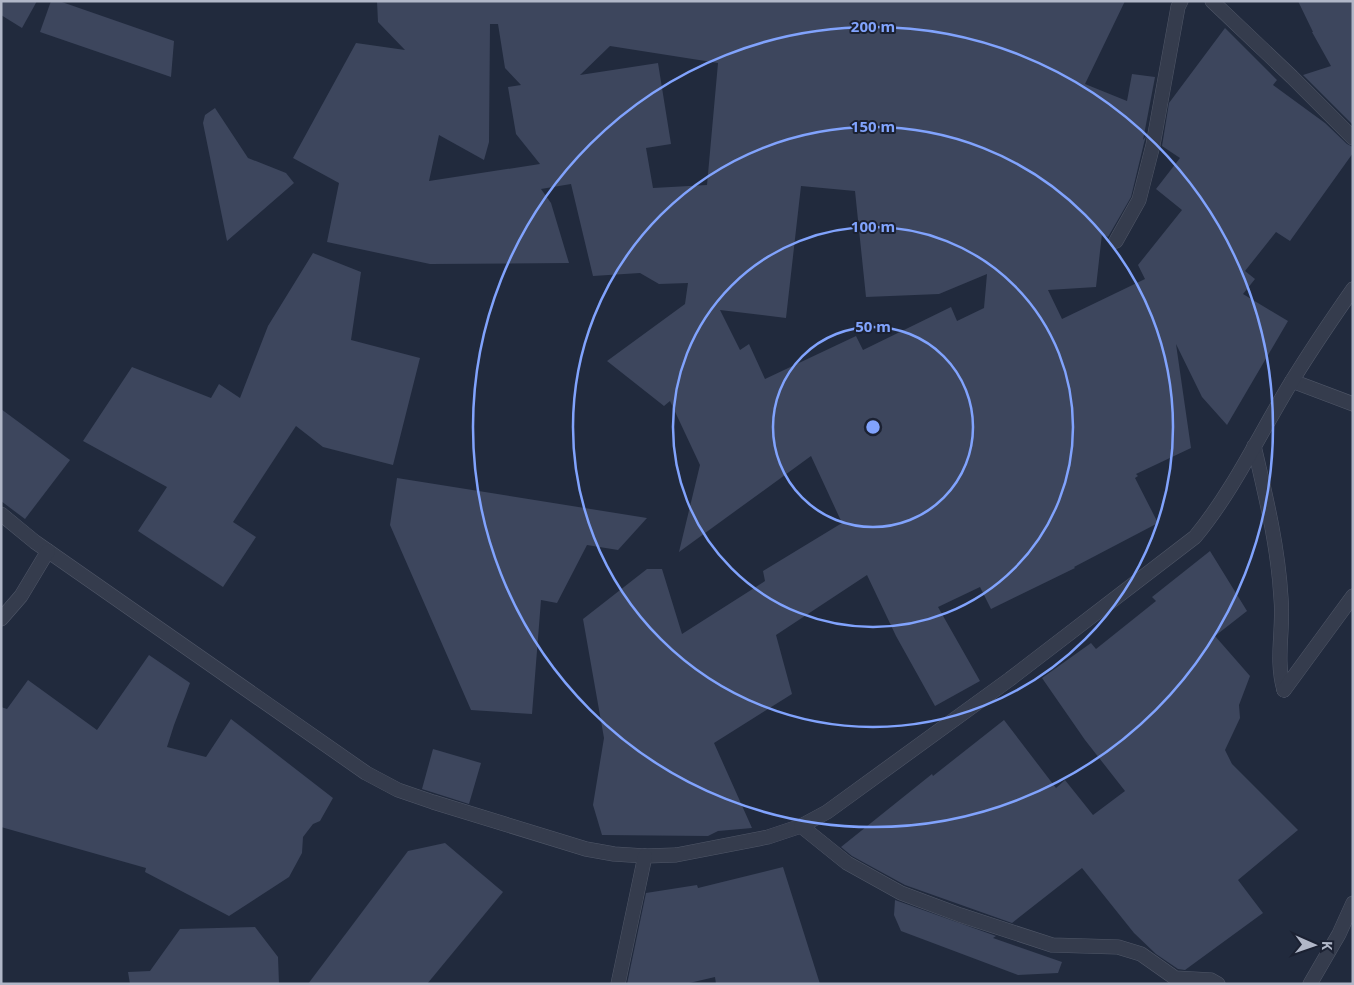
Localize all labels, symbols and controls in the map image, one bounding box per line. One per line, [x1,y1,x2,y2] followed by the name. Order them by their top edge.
[851,16,895,36] text: 200 m
[851,116,895,136] text: 150 m
[851,216,895,236] text: 100 m
[855,316,891,336] text: 50 m
[864,418,882,436] centre of rings
[1289,920,1339,970] north arrow
[1318,940,1337,951] text: K

